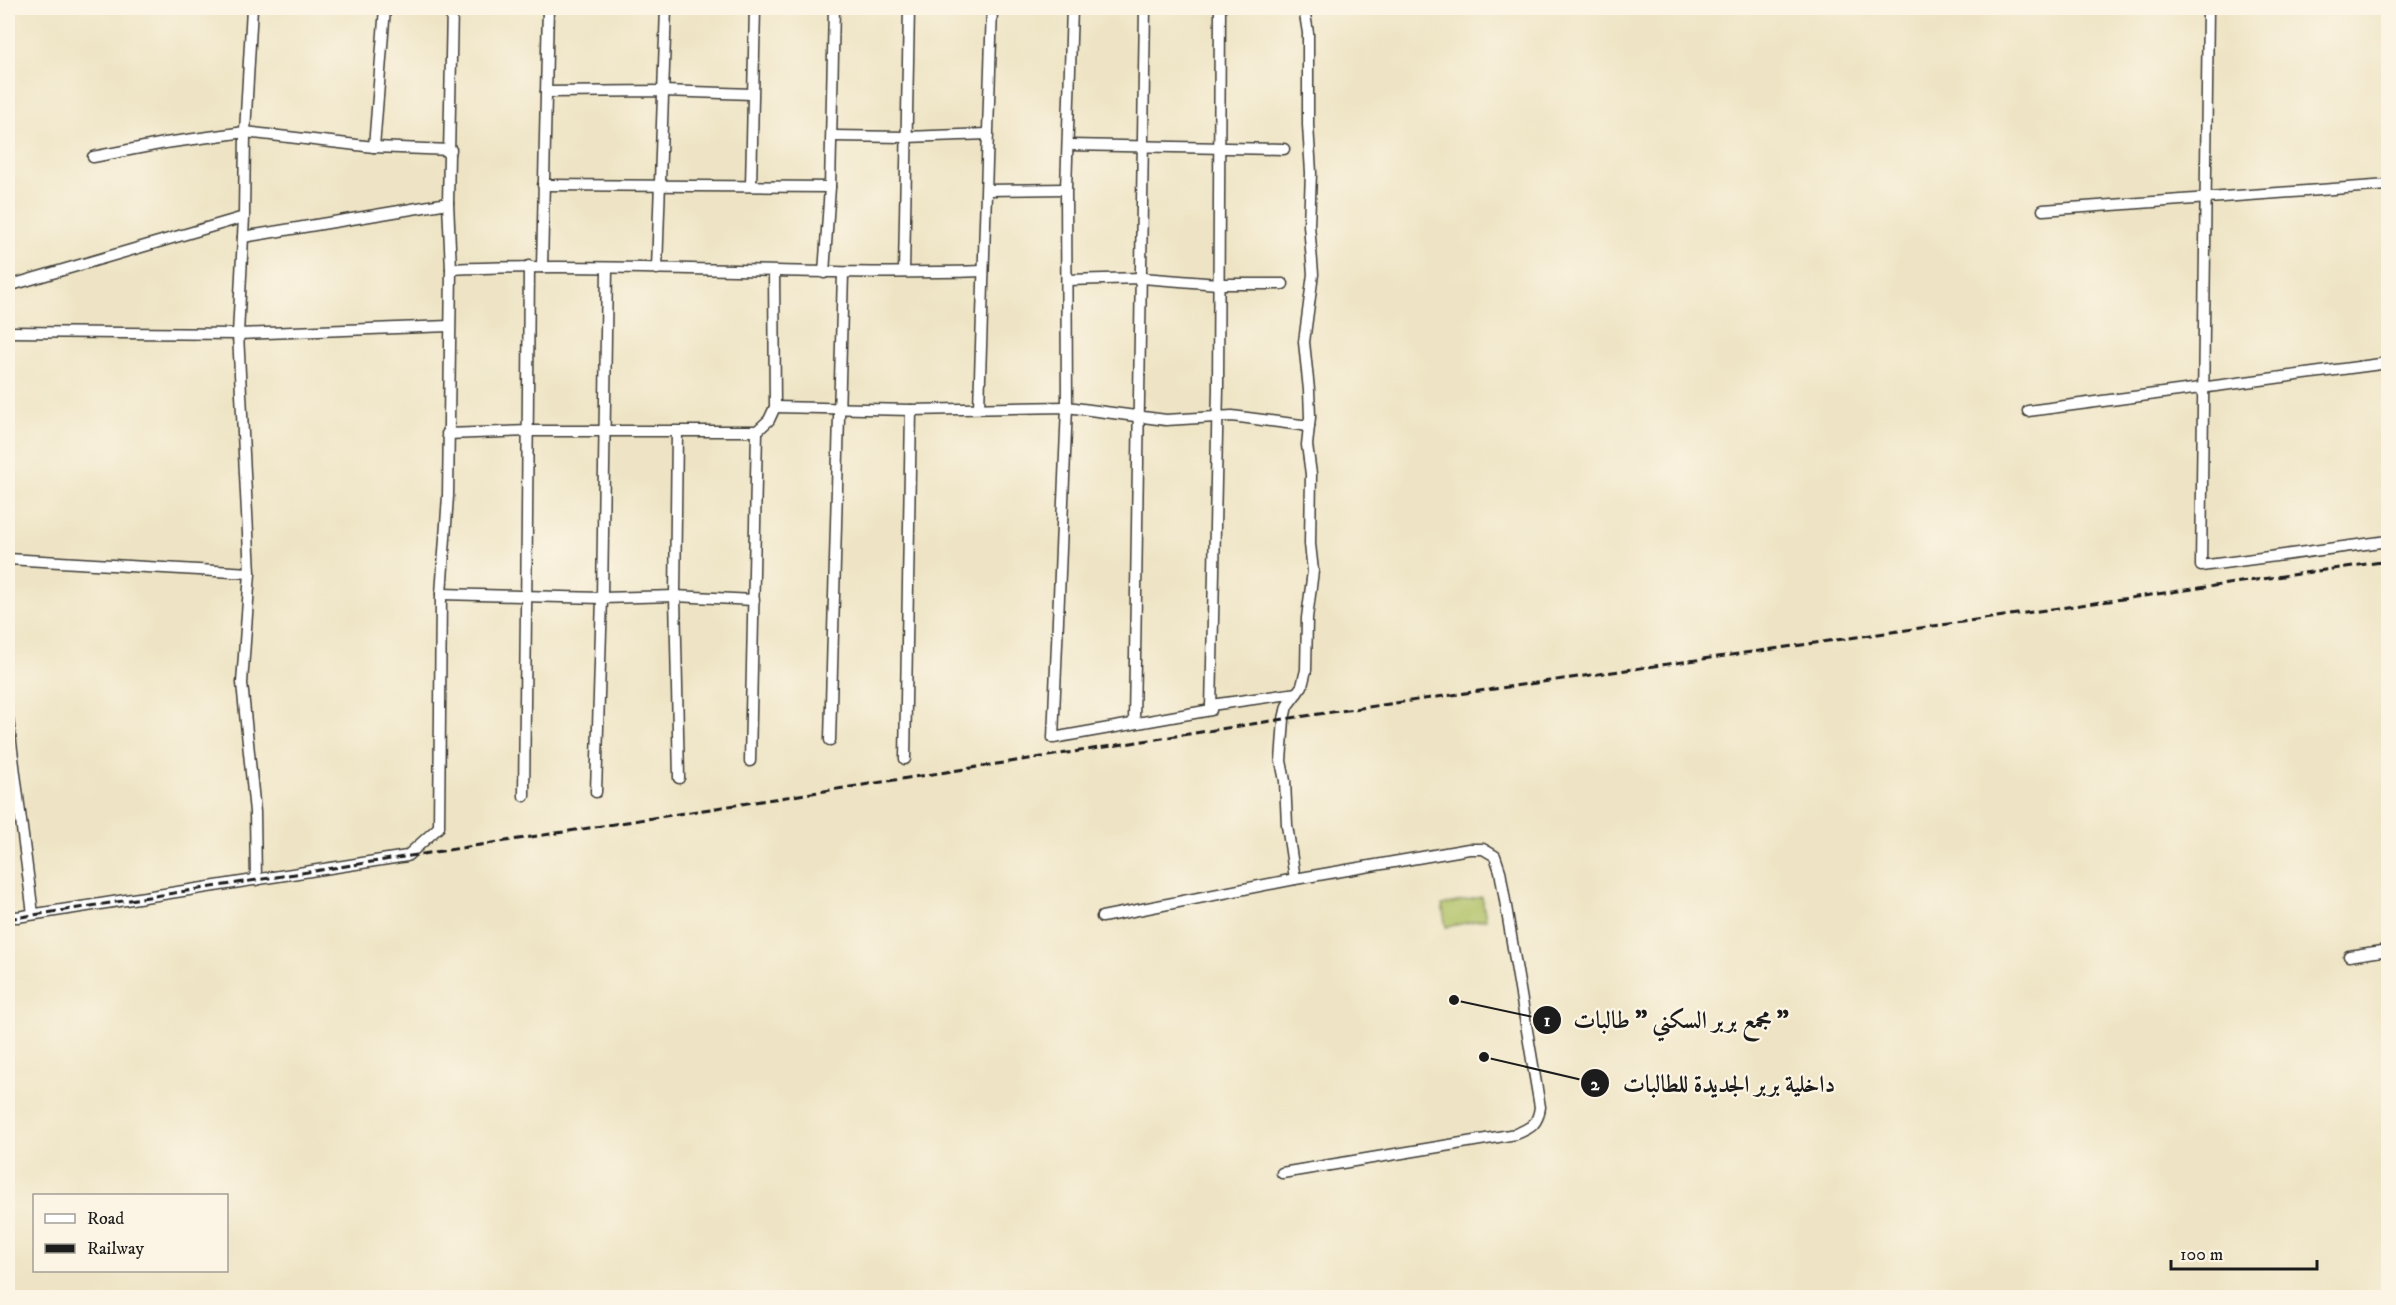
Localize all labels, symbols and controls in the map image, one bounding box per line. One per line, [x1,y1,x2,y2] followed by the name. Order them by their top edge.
[1532,999,1801,1041] callout: مجمع بربر السكني " طالبات "
[1573,1006,1789,1042] text: مجمع بربر السكني " طالبات "
[1544,1010,1551,1032] text: 1
[1580,1062,1847,1104] callout: داخلية بربر الجديدة للطالبات
[1623,1070,1835,1100] text: داخلية بربر الجديدة للطالبات
[1591,1074,1601,1096] text: 2
[33,1194,228,1272] legend
[87,1208,124,1230] text: Road
[2171,1233,2316,1271] scale bar
[87,1238,145,1260] text: Railway
[2180,1244,2223,1266] text: 100 m

